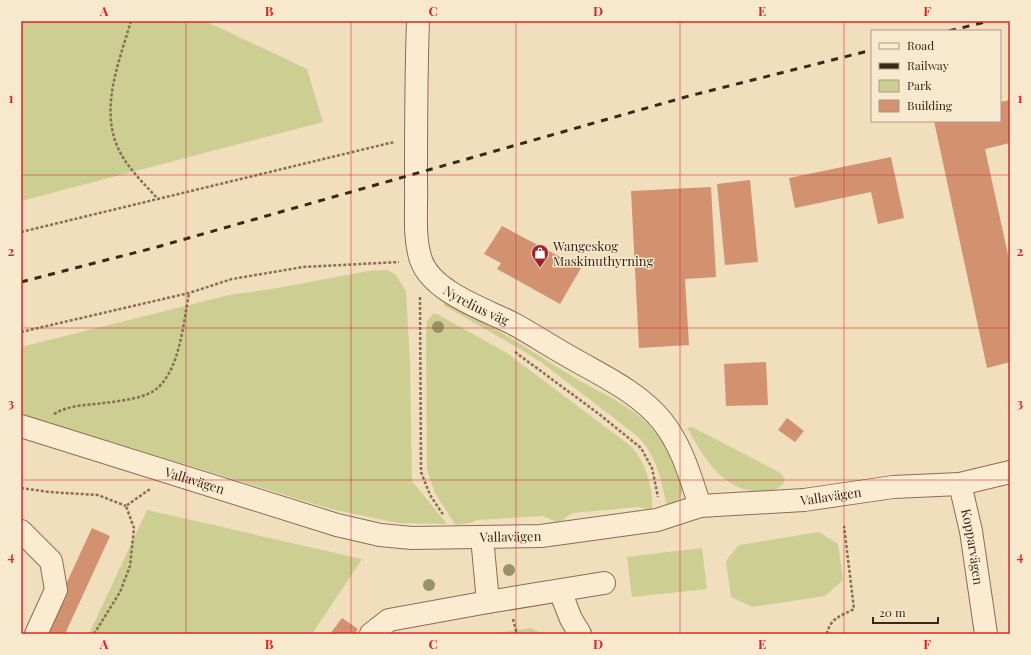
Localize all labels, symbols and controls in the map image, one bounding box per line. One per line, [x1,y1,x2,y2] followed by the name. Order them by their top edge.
[99,2,109,19] text: A
[265,2,274,19] text: B
[428,2,438,19] text: C
[593,2,603,19] text: D
[758,2,766,19] text: E
[923,2,931,19] text: F
[871,30,1001,122] legend
[907,37,934,53] text: Road
[907,57,949,73] text: Railway
[907,77,932,93] text: Park
[9,89,14,106] text: 1
[1018,89,1023,106] text: 1
[907,97,953,113] text: Building
[552,237,653,269] place label: Wangeskog Maskinuthyrning
[8,242,15,259] text: 2
[1017,242,1024,259] text: 2
[530,243,550,268] shop icon: Wangeskog Maskinuthyrning
[440,281,512,329] street label: Nyrelius väg
[8,394,14,411] text: 3
[1017,394,1023,411] text: 3
[162,462,227,497] street label: Vallavägen
[799,483,863,508] street label: Vallavägen
[958,507,988,586] street label: Kopparvägen
[479,527,542,545] street label: Vallavägen
[8,547,15,564] text: 4
[1017,547,1024,564] text: 4
[873,599,938,625] scale bar
[879,604,906,620] text: 20 m
[99,635,109,652] text: A
[265,635,274,652] text: B
[428,635,438,652] text: C
[593,635,603,652] text: D
[758,635,766,652] text: E
[923,635,931,652] text: F

